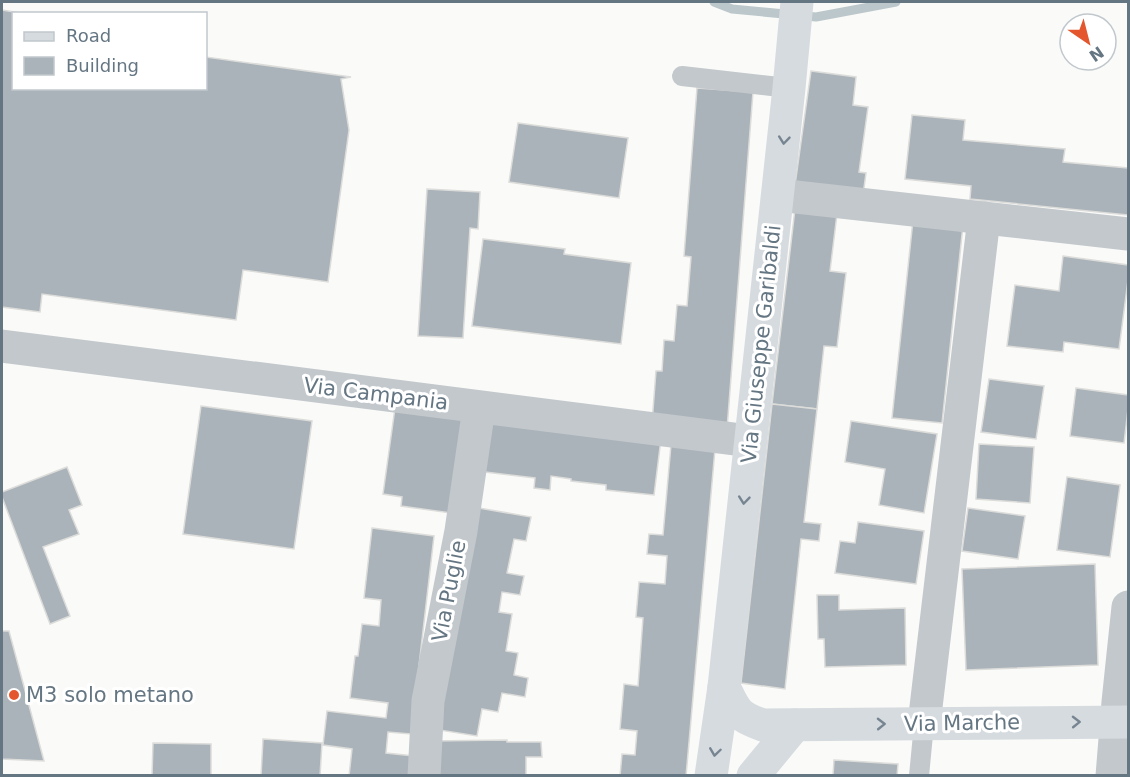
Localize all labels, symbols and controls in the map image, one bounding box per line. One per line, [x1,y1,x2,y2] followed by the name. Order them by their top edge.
[12,12,207,90] legend
[1058,12,1118,72] north arrow
[66,25,111,46] text: Road
[1085,42,1107,65] text: N
[66,55,139,76] text: Building
[778,135,791,144] one-way arrow
[737,224,785,464] street label: Via Giuseppe Garibaldi
[302,373,450,415] street label: Via Campania
[738,496,751,505] one-way arrow
[427,538,471,644] street label: Via Puglie
[26,683,194,707] place label: M3 solo metano
[7,688,21,702] marker: M3 solo metano
[904,710,1020,736] street label: Via Marche
[1071,716,1080,728] one-way arrow
[876,718,885,731] one-way arrow
[709,747,721,757] one-way arrow

